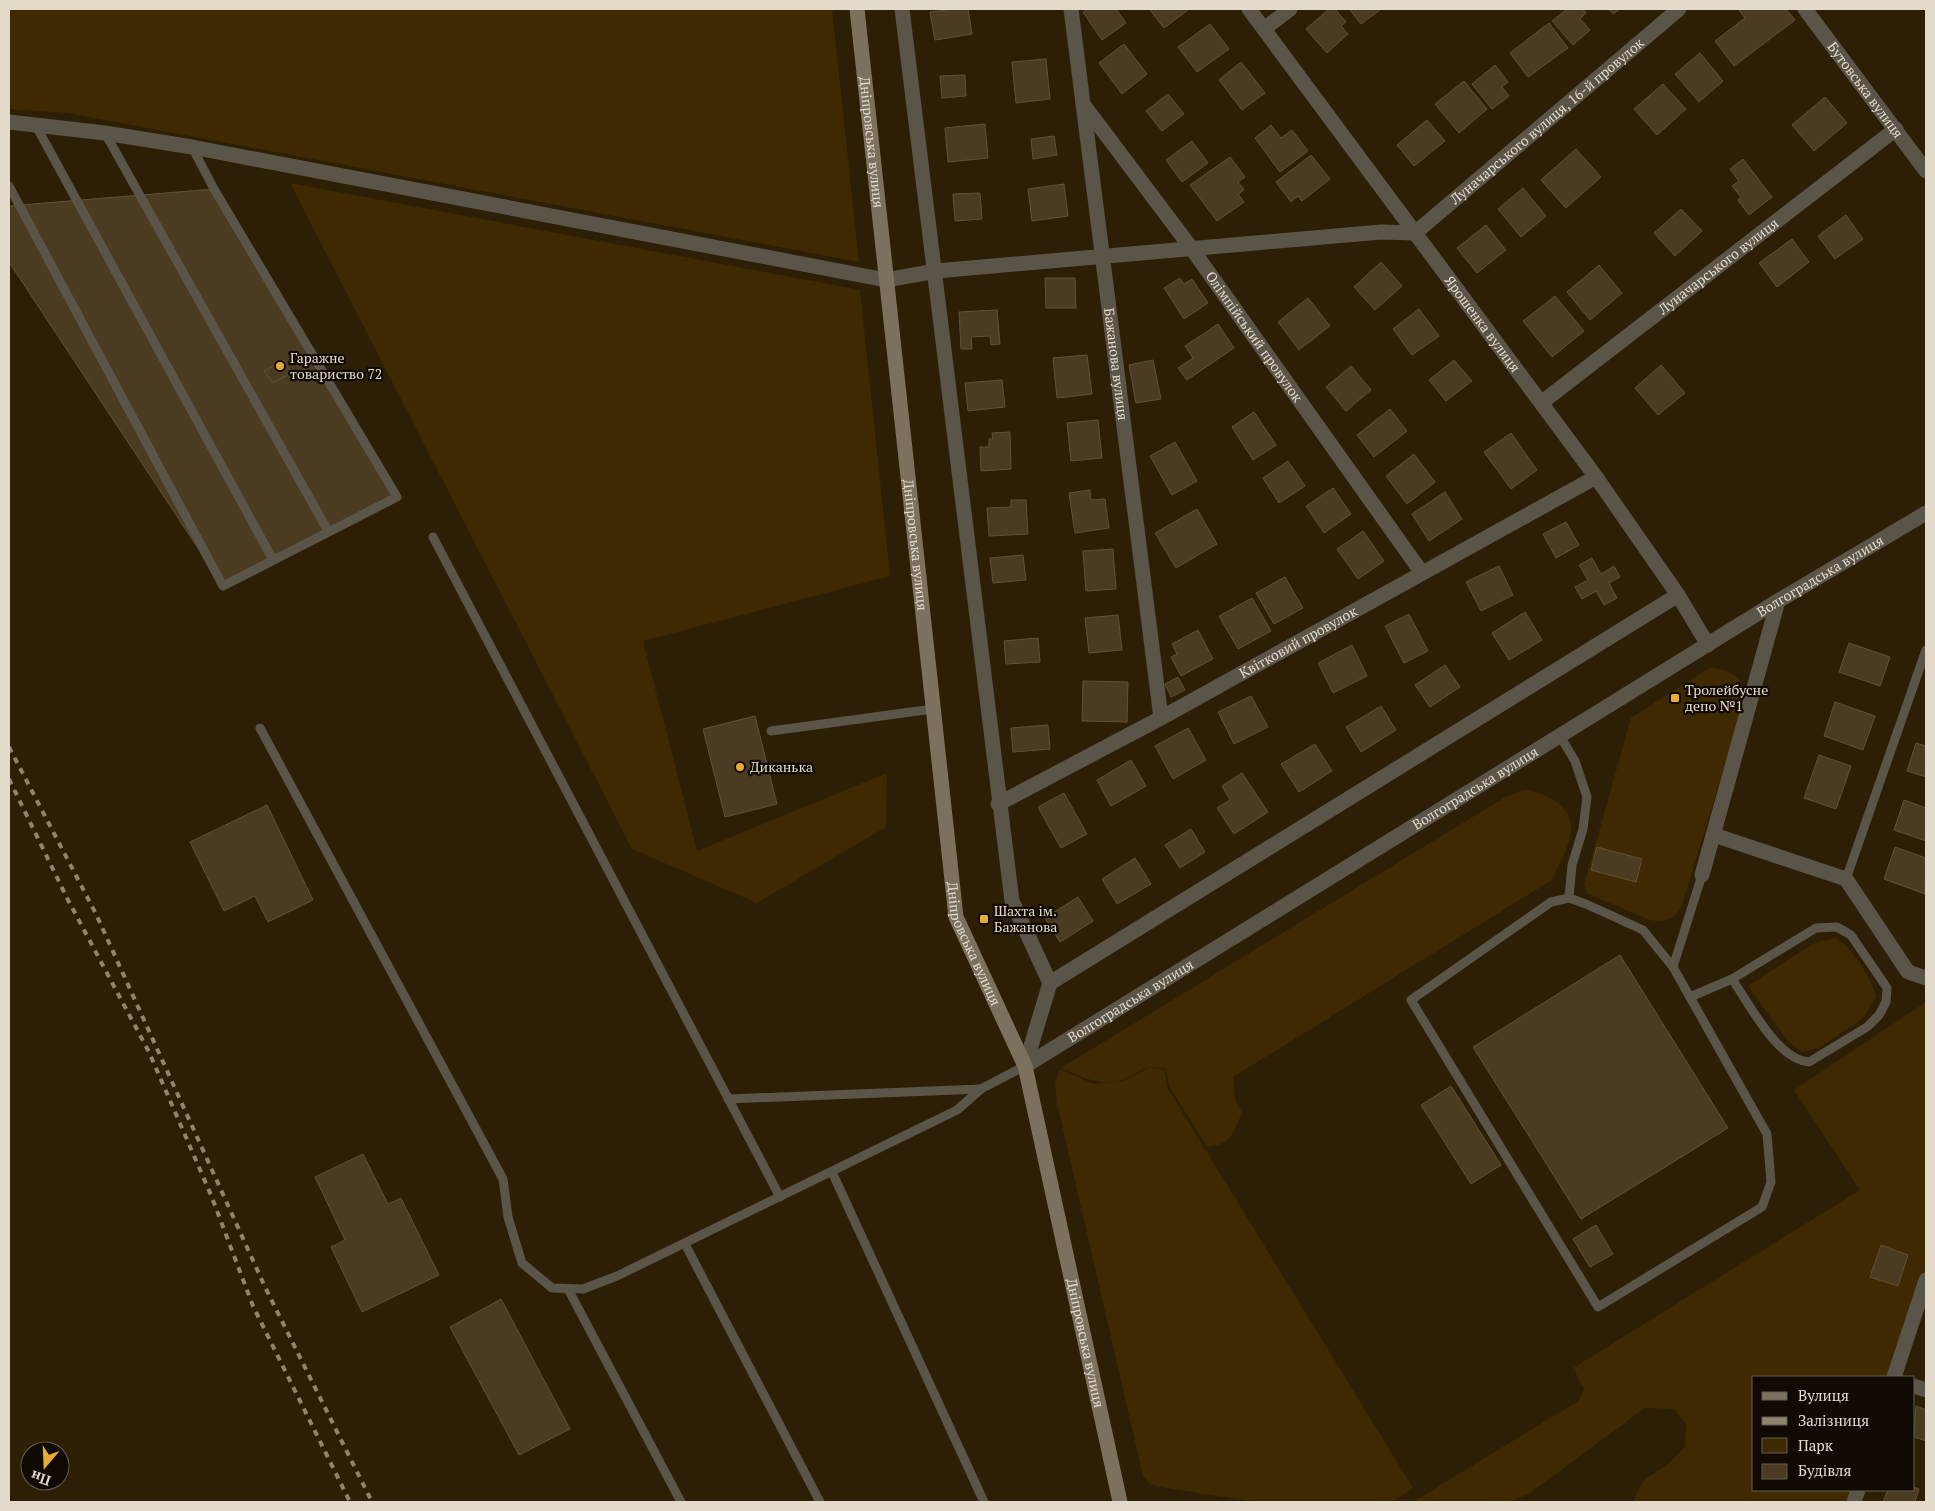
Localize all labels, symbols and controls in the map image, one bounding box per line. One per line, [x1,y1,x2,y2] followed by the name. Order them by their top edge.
[1445,33,1648,209] street label: Луначарського вулиця, 16-й провулок
[1824,38,1908,142] street label: Бутовська вулиця
[855,75,889,209] street label: Дніпровська вулиця
[1653,213,1782,319] street label: Луначарського вулиця
[1202,267,1308,406] street label: Олімпійський провулок
[1441,271,1525,376] street label: Ярошенка вулиця
[1100,307,1133,421] street label: Бажанова вулиця
[290,348,382,383] place label: Гаражне товариство 72
[274,360,286,372] marker: Гаражне товариство 72
[899,478,933,611] street label: Дніпровська вулиця
[1753,530,1887,621] street label: Волгоградська вулиця
[1235,601,1361,682] street label: Квітковий провулок
[1685,680,1768,715] place label: Тролейбусне депо №1
[1669,692,1681,704] marker: Тролейбусне депо №1
[1408,742,1541,834] street label: Волгоградська вулиця
[750,757,813,776] place label: Диканька
[734,761,746,773] marker: Диканька
[943,881,1006,1009] street label: Дніпровська вулиця
[994,901,1057,936] place label: Шахта ім. Бажанова
[978,913,990,925] marker: Шахта ім. Бажанова
[1064,954,1197,1046] street label: Волгоградська вулиця
[1062,1276,1109,1409] street label: Дніпровська вулиця
[1752,1376,1915,1491] legend
[1798,1385,1849,1405] text: Вулиця
[1798,1410,1869,1430] text: Залізниця
[1798,1435,1834,1455] text: Парк
[20,1441,70,1491] north arrow
[1798,1460,1851,1480] text: Будівля
[28,1467,53,1491] text: Пн

